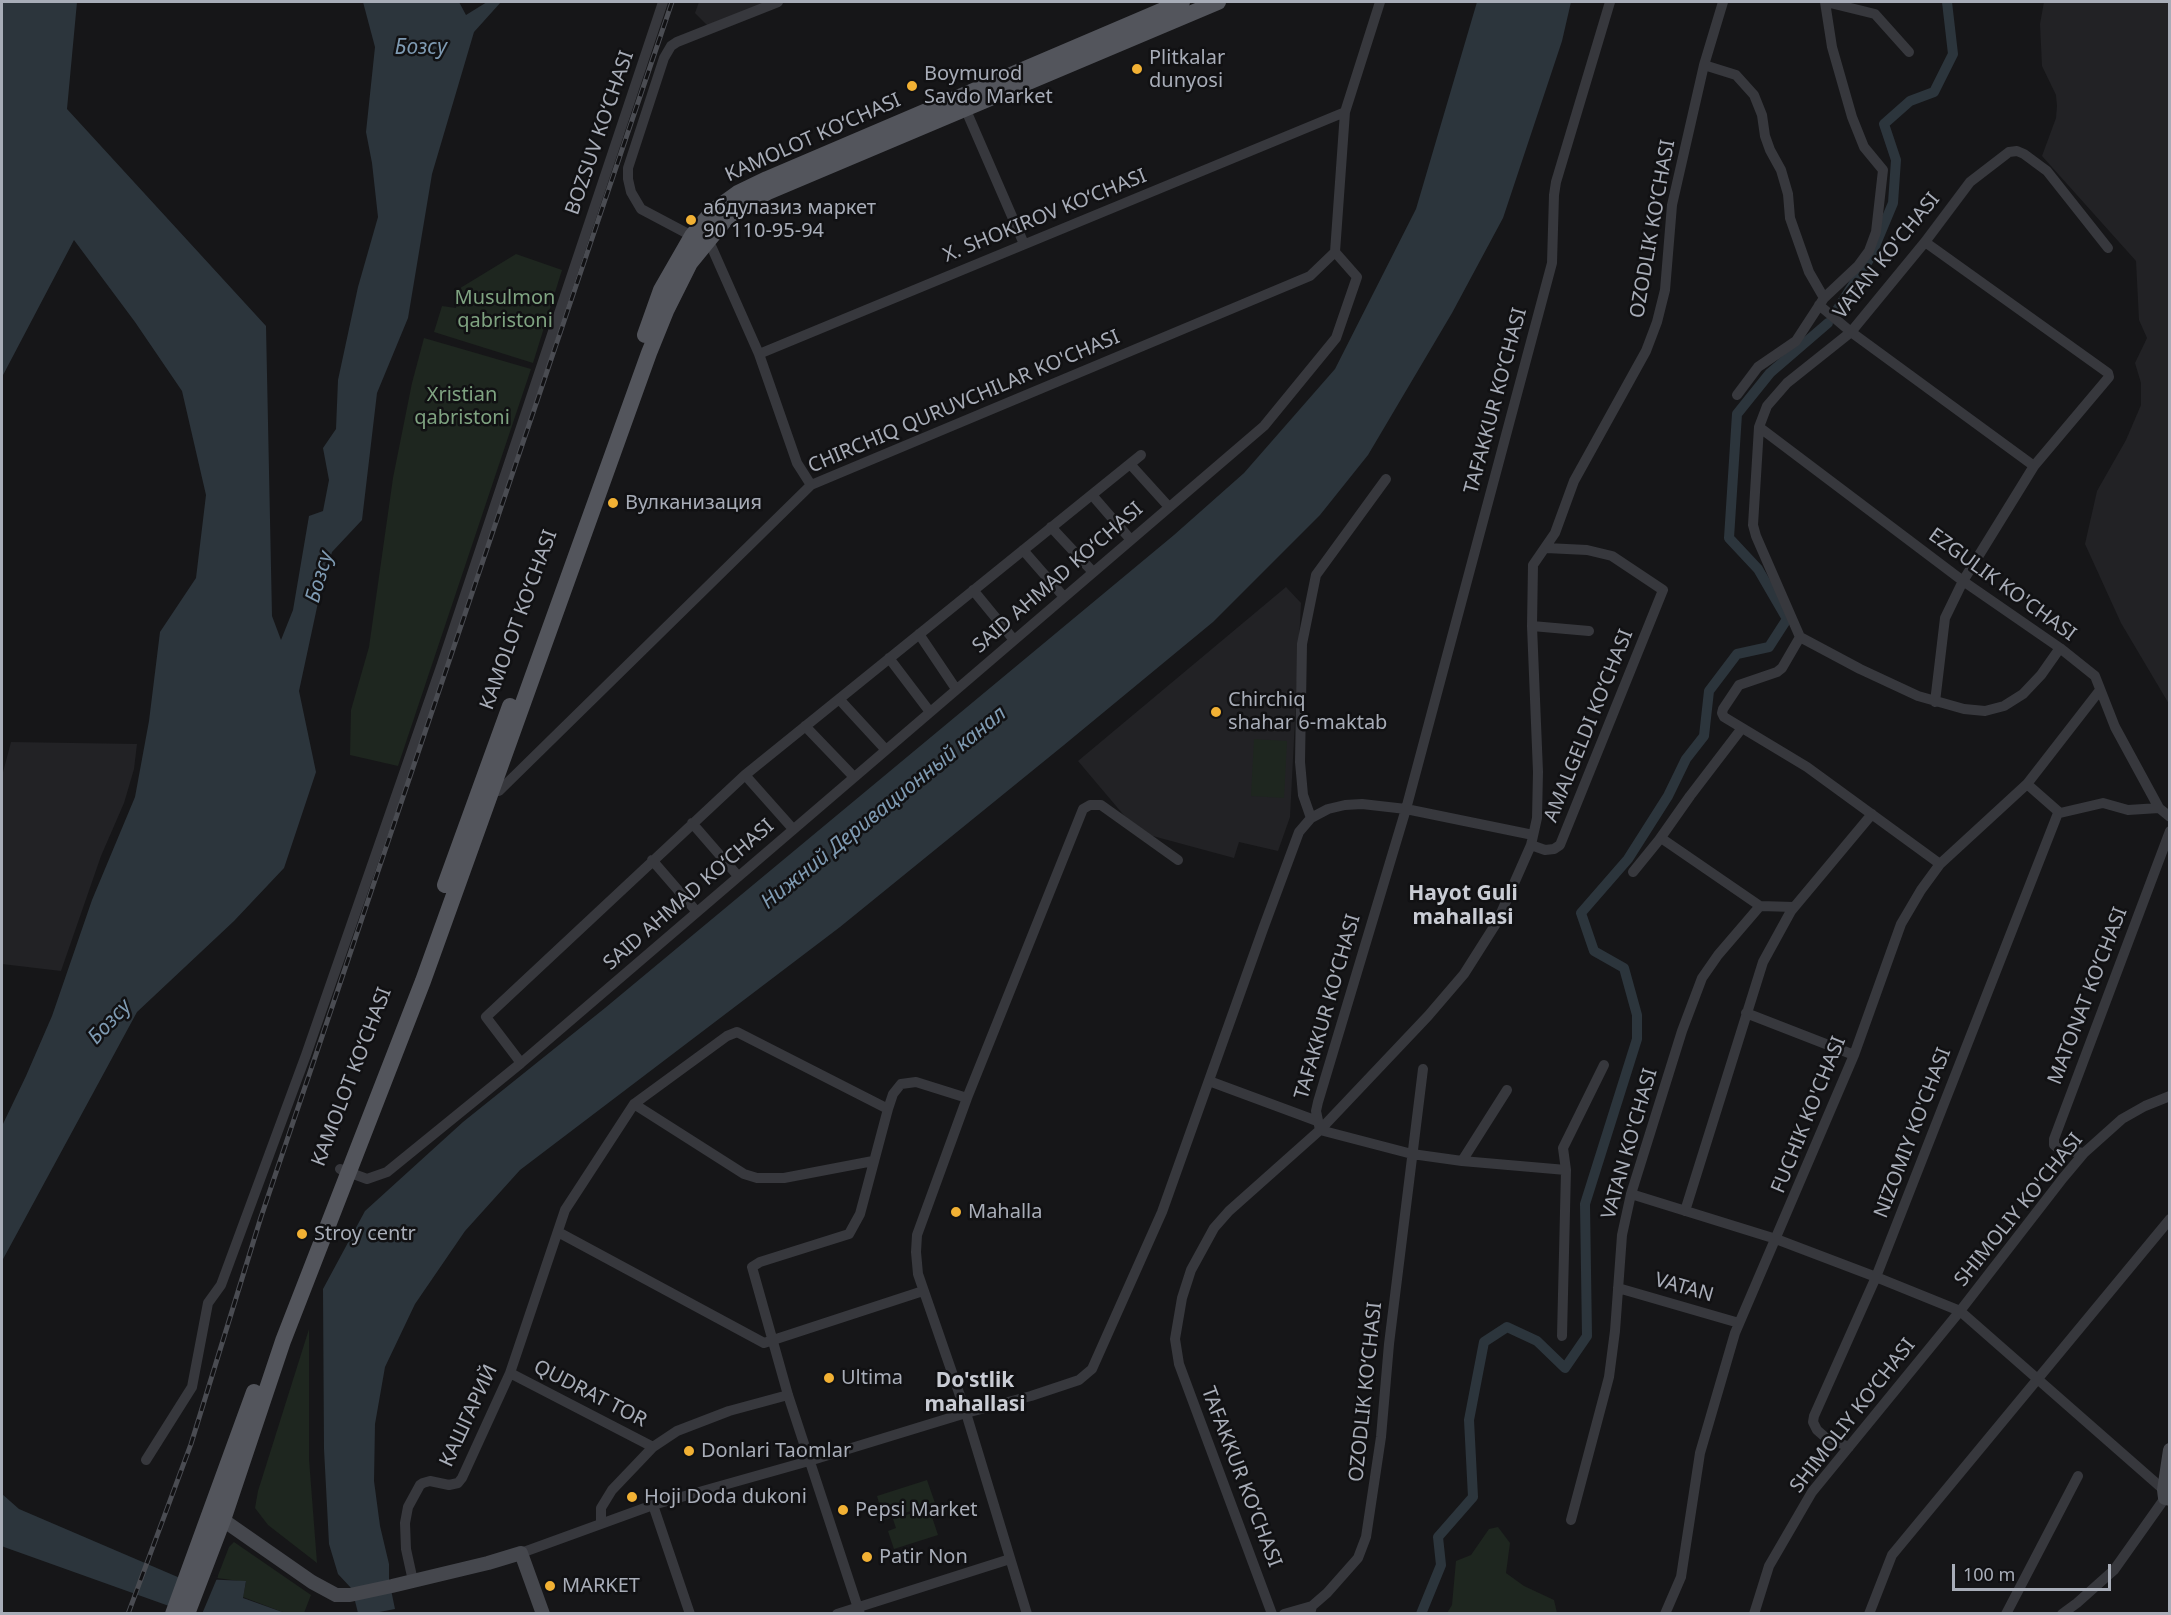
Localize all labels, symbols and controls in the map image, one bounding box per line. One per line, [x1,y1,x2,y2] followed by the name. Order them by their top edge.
[395,35,447,61] water label: Бозсу
[1149,46,1225,93] place label: Plitkalar dunyosi
[561,48,639,218] street label: BOZSUV KO‘CHASI
[924,62,1053,109] place label: Boymurod Savdo Market
[1130,62,1144,76] marker: Plitkalar dunyosi
[905,79,919,93] marker: Boymurod Savdo Market
[722,89,904,187] street label: KAMOLOT KO‘CHASI
[1625,138,1681,320] street label: OZODLIK KO‘CHASI
[940,164,1150,268] street label: X. SHOKIROV KO‘CHASI
[1829,188,1945,324] street label: VATAN KO'CHASI
[703,196,876,243] place label: абдулазиз маркет 90 110-95-94
[684,213,698,227] marker: абдулазиз маркет 90 110-95-94
[455,286,555,333] park label: Musulmon qabristoni
[1460,305,1532,497] street label: TAFAKKUR KO‘CHASI
[805,325,1123,479] street label: CHIRCHIQ QURUVCHILAR KO'CHASI
[414,383,510,430] park label: Xristian qabristoni
[625,491,762,515] place label: Вулканизация
[606,496,620,510] marker: Вулканизация
[968,498,1148,658] street label: SAID AHMAD KO‘CHASI
[1924,523,2080,647] street label: EZGULIK KO'CHASI
[475,527,563,713] street label: KAMOLOT KO‘CHASI
[301,548,339,606] water label: Бозсу
[1539,626,1639,826] street label: AMALGELDI KO‘CHASI
[1228,688,1387,735] place label: Chirchiq shahar 6-maktab
[756,701,1012,915] water label: Нижний Деривационный канал
[1209,705,1223,719] marker: Chirchiq shahar 6-maktab
[599,815,779,975] street label: SAID AHMAD KO‘CHASI
[1408,881,1518,931] district label: Hayot Guli mahallasi
[2043,904,2133,1088] street label: MATONAT KO‘CHASI
[1290,912,1366,1102] street label: TAFAKKUR KO‘CHASI
[307,984,397,1170] street label: KAMOLOT KO‘CHASI
[83,994,137,1050] water label: Бозсу
[1767,1033,1851,1197] street label: FUCHIK KO'CHASI
[1869,1045,1957,1221] street label: NIZOMIY KO'CHASI
[1597,1066,1663,1222] street label: VATAN KO'CHASI
[1950,1129,2088,1291] street label: SHIMOLIY KO'CHASI
[968,1200,1042,1224] place label: Mahalla
[949,1205,963,1219] marker: Mahalla
[314,1222,416,1246] place label: Stroy centr
[295,1227,309,1241] marker: Stroy centr
[1652,1268,1716,1308] street label: VATAN
[1345,1301,1387,1483] street label: OZODLIK KO‘CHASI
[1785,1334,1921,1498] street label: SHIMOLIY KO‘CHASI
[529,1355,651,1433] street label: QUDRAT TOR
[435,1361,503,1471] street label: КАШГАРИЙ
[841,1366,903,1390] place label: Ultima
[924,1368,1026,1418] district label: Do'stlik mahallasi
[822,1371,836,1385] marker: Ultima
[1196,1383,1286,1571] street label: TAFAKKUR KO‘CHASI
[701,1439,851,1463] place label: Donlari Taomlar
[682,1444,696,1458] marker: Donlari Taomlar
[644,1485,807,1509] place label: Hoji Doda dukoni
[625,1490,639,1504] marker: Hoji Doda dukoni
[855,1498,977,1522] place label: Pepsi Market
[836,1503,850,1517] marker: Pepsi Market
[879,1545,968,1569] place label: Patir Non
[860,1550,874,1564] marker: Patir Non
[1955,1552,2114,1590] scale bar
[1963,1562,2015,1586] text: 100 m
[562,1574,640,1598] place label: MARKET
[543,1579,557,1593] marker: MARKET

